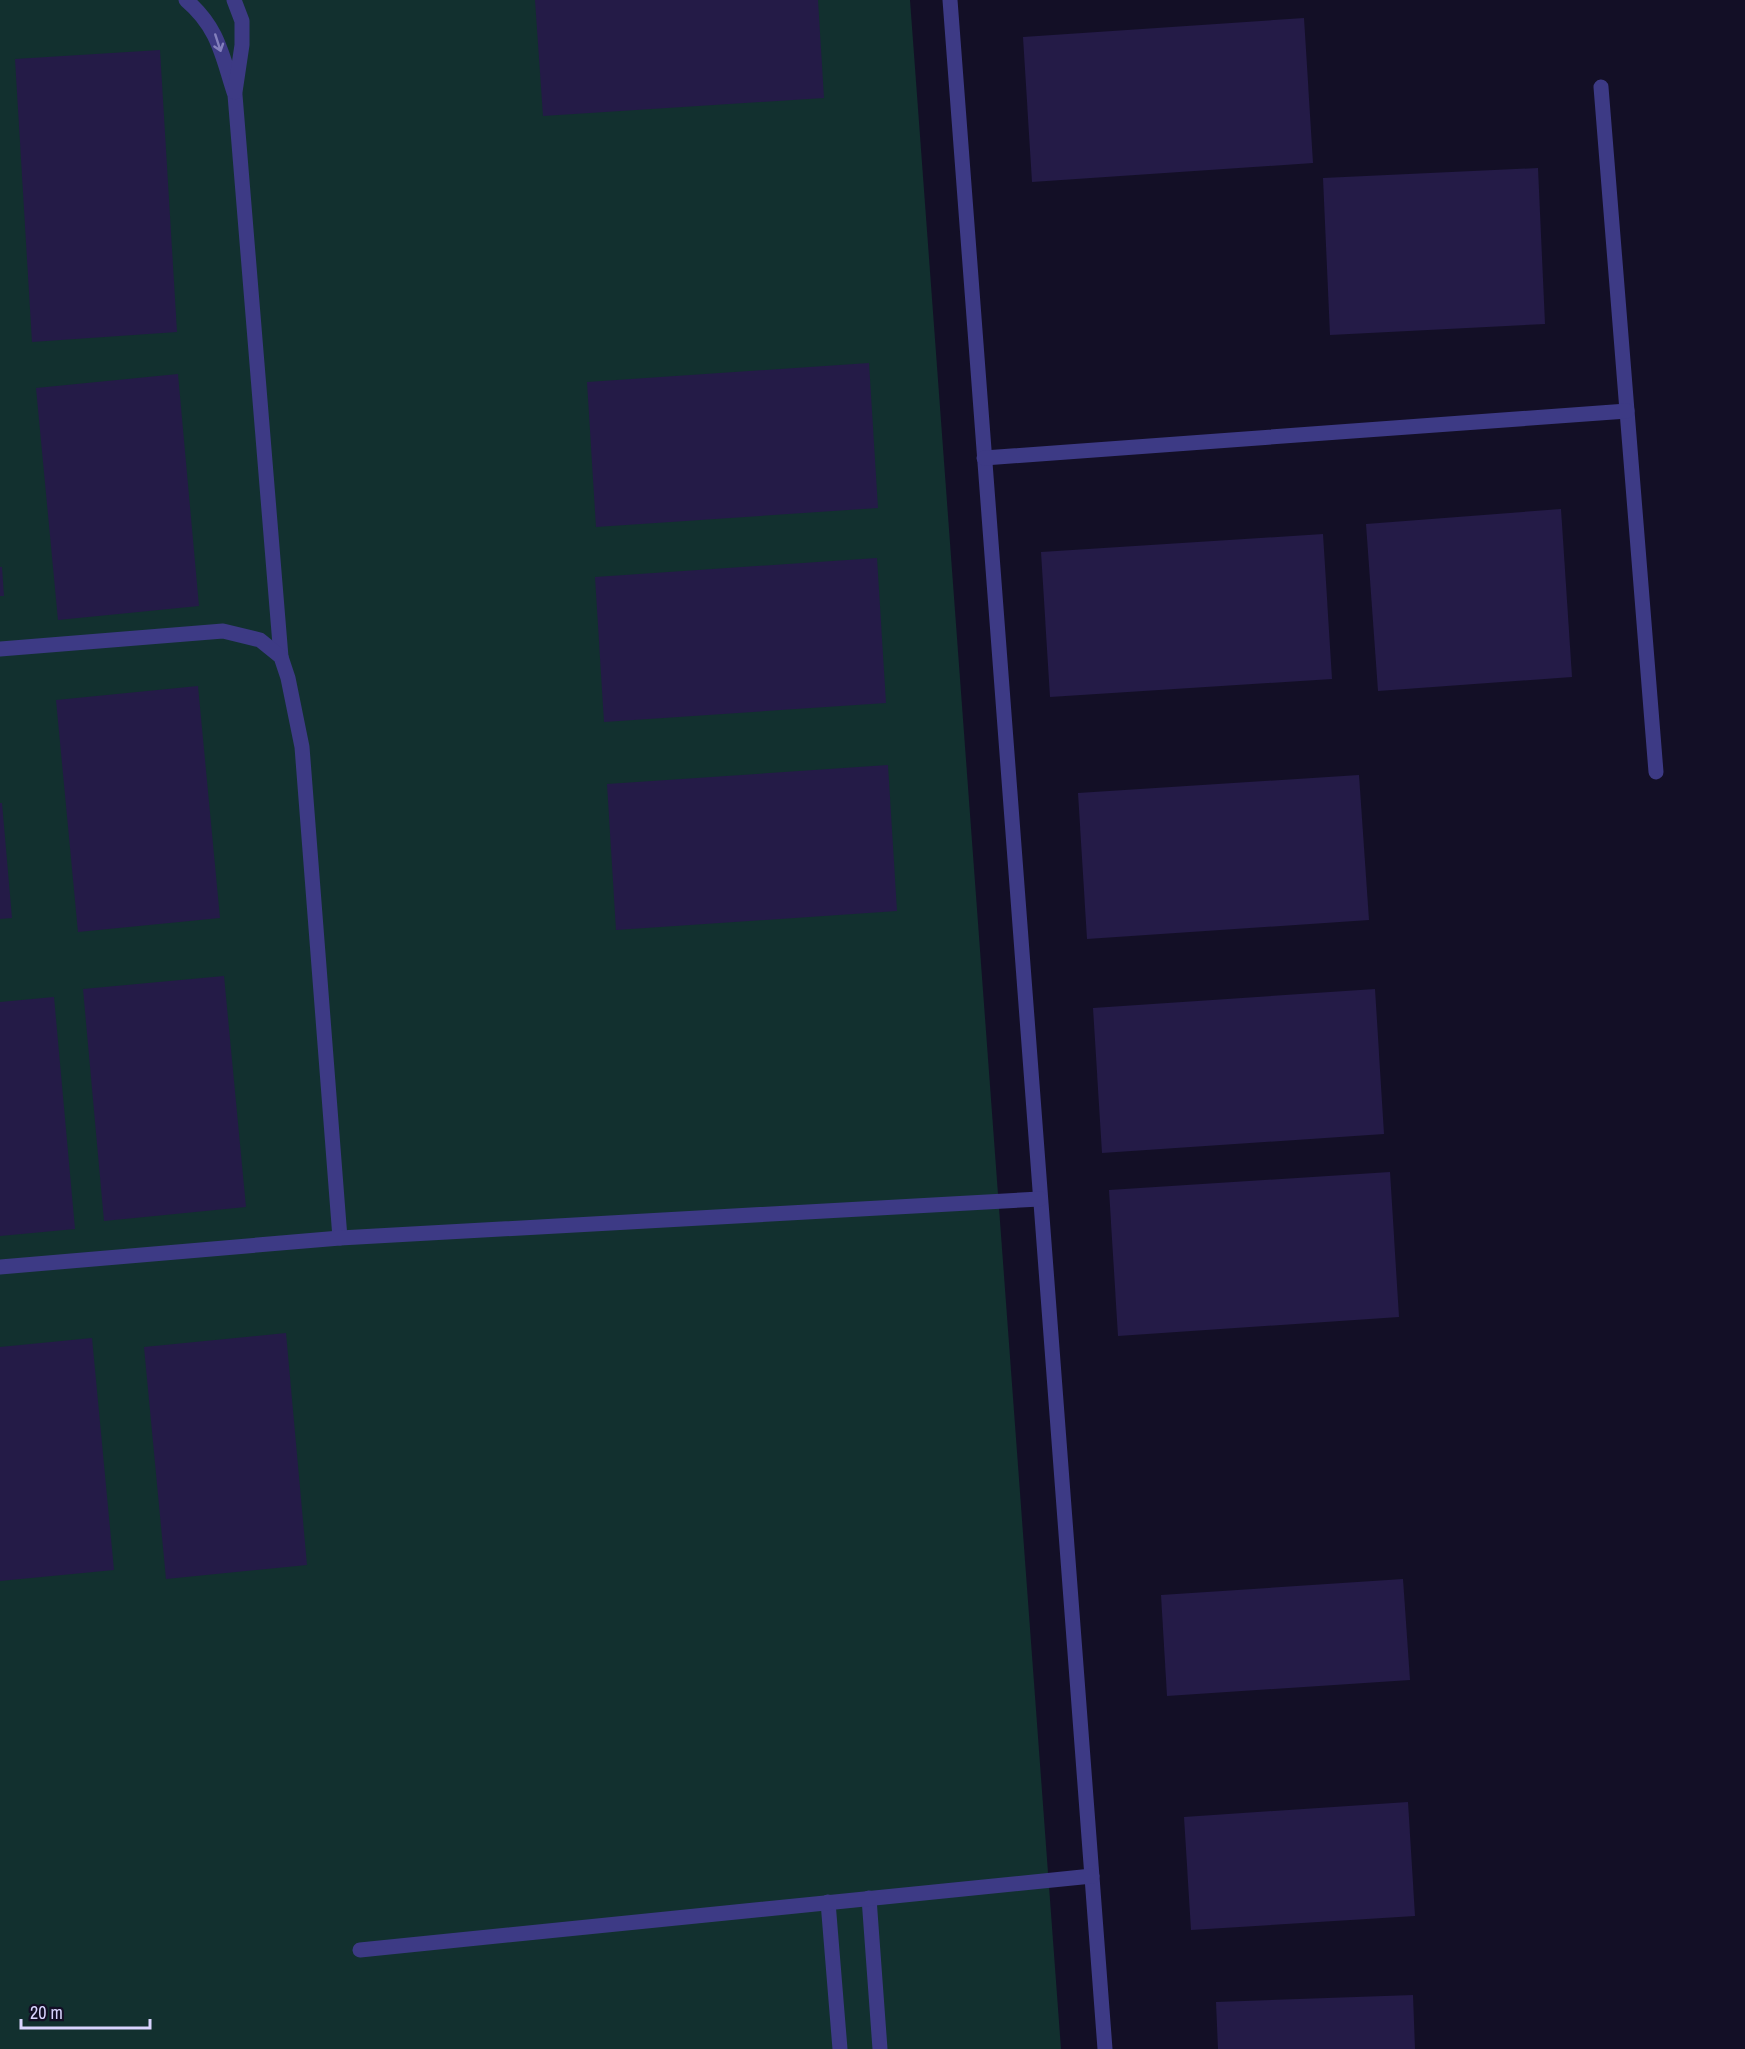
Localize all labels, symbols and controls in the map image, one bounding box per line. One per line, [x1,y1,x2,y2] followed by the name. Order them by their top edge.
[213,33,224,52] one-way arrow
[21,1992,150,2030] scale bar
[30,2000,63,2025] text: 20 m

